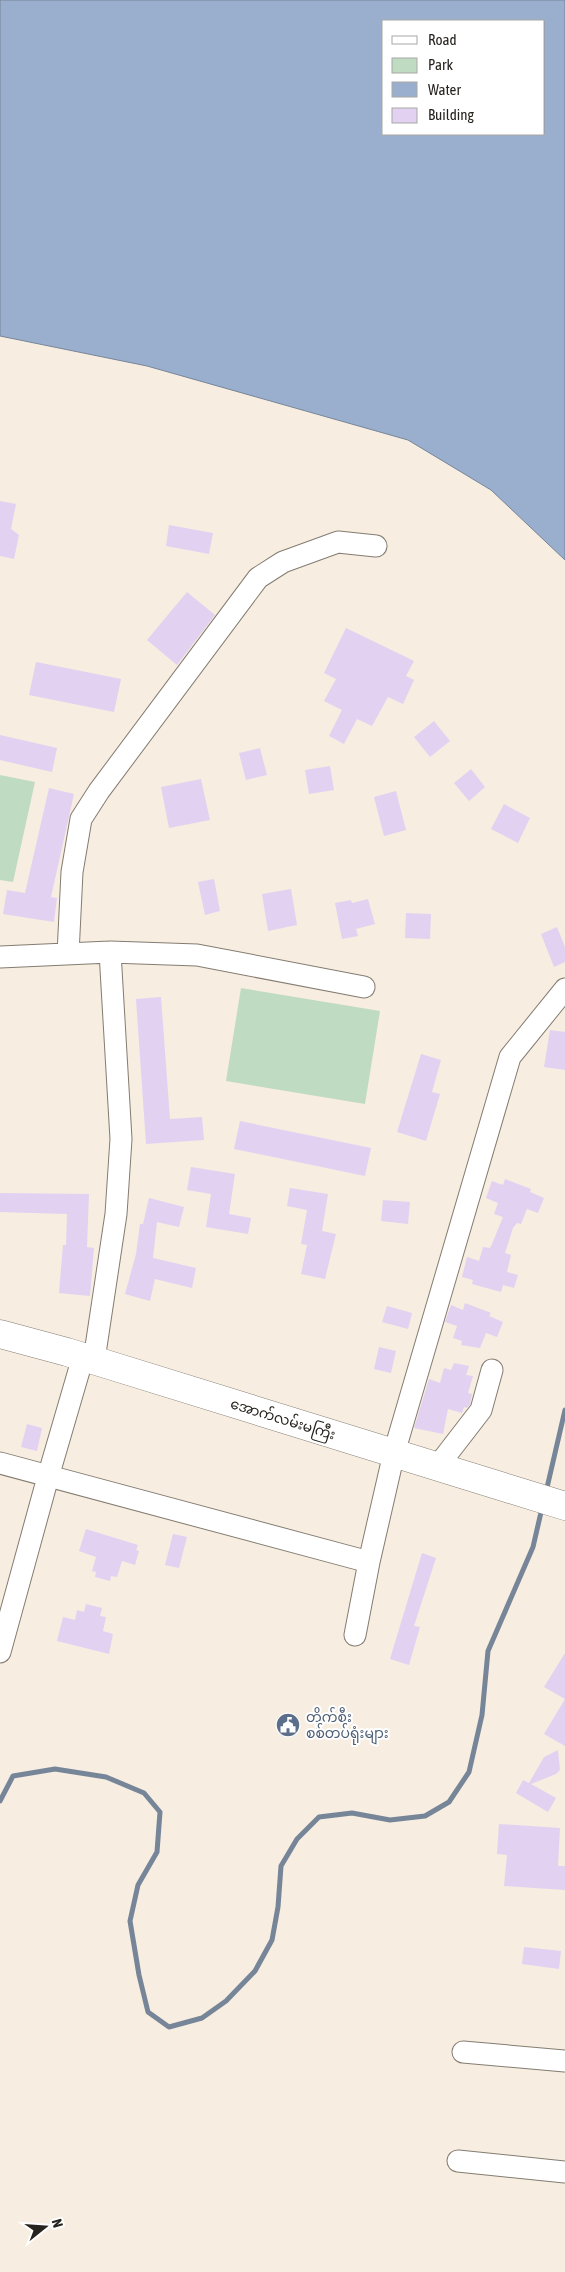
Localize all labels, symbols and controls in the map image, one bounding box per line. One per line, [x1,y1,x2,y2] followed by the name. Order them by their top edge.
[382,20,545,135] legend
[428,31,457,48] text: Road
[428,56,453,73] text: Park
[428,81,461,98] text: Water
[428,106,474,123] text: Building
[227,1393,338,1446] street label: အောက်လမ်းမကြီး
[306,1707,389,1745] place label: တိုက်စီး စစ်တပ်ရုံးများ
[275,1712,301,1738] public building icon: တိုက်စီး စစ်တပ်ရုံးများ
[20,2202,70,2252] north arrow
[49,2217,66,2229] text: N

